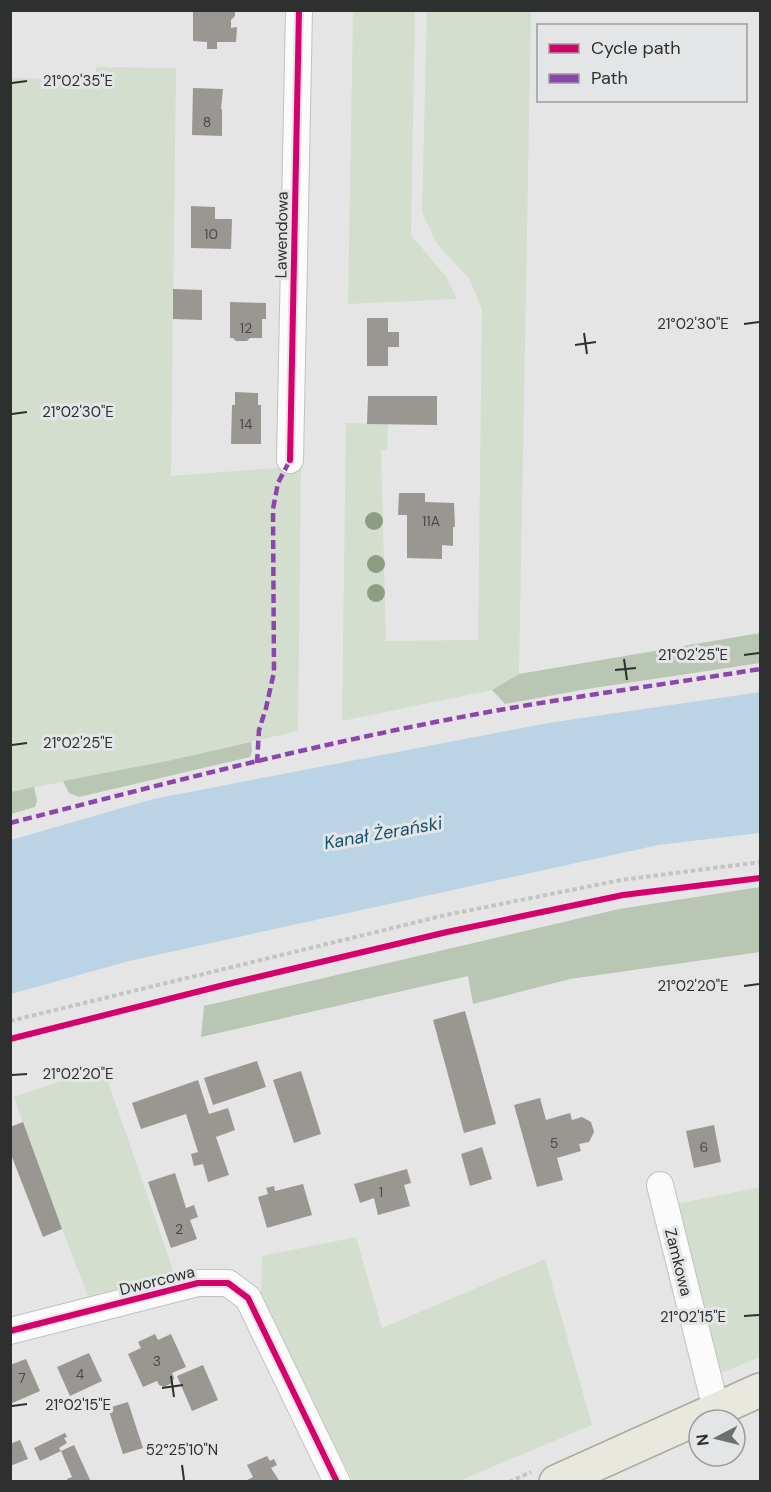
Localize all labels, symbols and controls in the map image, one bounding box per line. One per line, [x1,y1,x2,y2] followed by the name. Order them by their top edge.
[537,24,747,102] legend
[591,36,681,60] text: Cycle path
[591,66,628,90] text: Path
[43,71,113,91] text: 21°02'35"E
[203,113,211,131] house number: 8
[270,191,293,279] street label: Lawendowa
[204,225,218,243] house number: 10
[657,314,729,334] text: 21°02'30"E
[240,319,252,337] house number: 12
[42,402,114,422] text: 21°02'30"E
[240,415,253,433] house number: 14
[422,512,440,530] house number: 11A
[658,645,728,665] text: 21°02'25"E
[43,733,113,753] text: 21°02'25"E
[322,811,445,855] water label: Kanał Żerański
[657,976,729,996] text: 21°02'20"E
[42,1064,114,1084] text: 21°02'20"E
[550,1134,558,1152] house number: 5
[700,1138,708,1156] house number: 6
[379,1183,383,1201] house number: 1
[175,1220,183,1238] house number: 2
[660,1226,697,1298] street label: Zamkowa
[117,1261,197,1300] street label: Dworcowa
[660,1307,726,1327] text: 21°02'15"E
[153,1352,161,1370] house number: 3
[76,1365,85,1383] house number: 4
[18,1369,26,1387] house number: 7
[45,1395,111,1415] text: 21°02'15"E
[687,1408,747,1468] north arrow
[691,1433,714,1447] text: N
[146,1440,218,1460] text: 52°25'10"N

